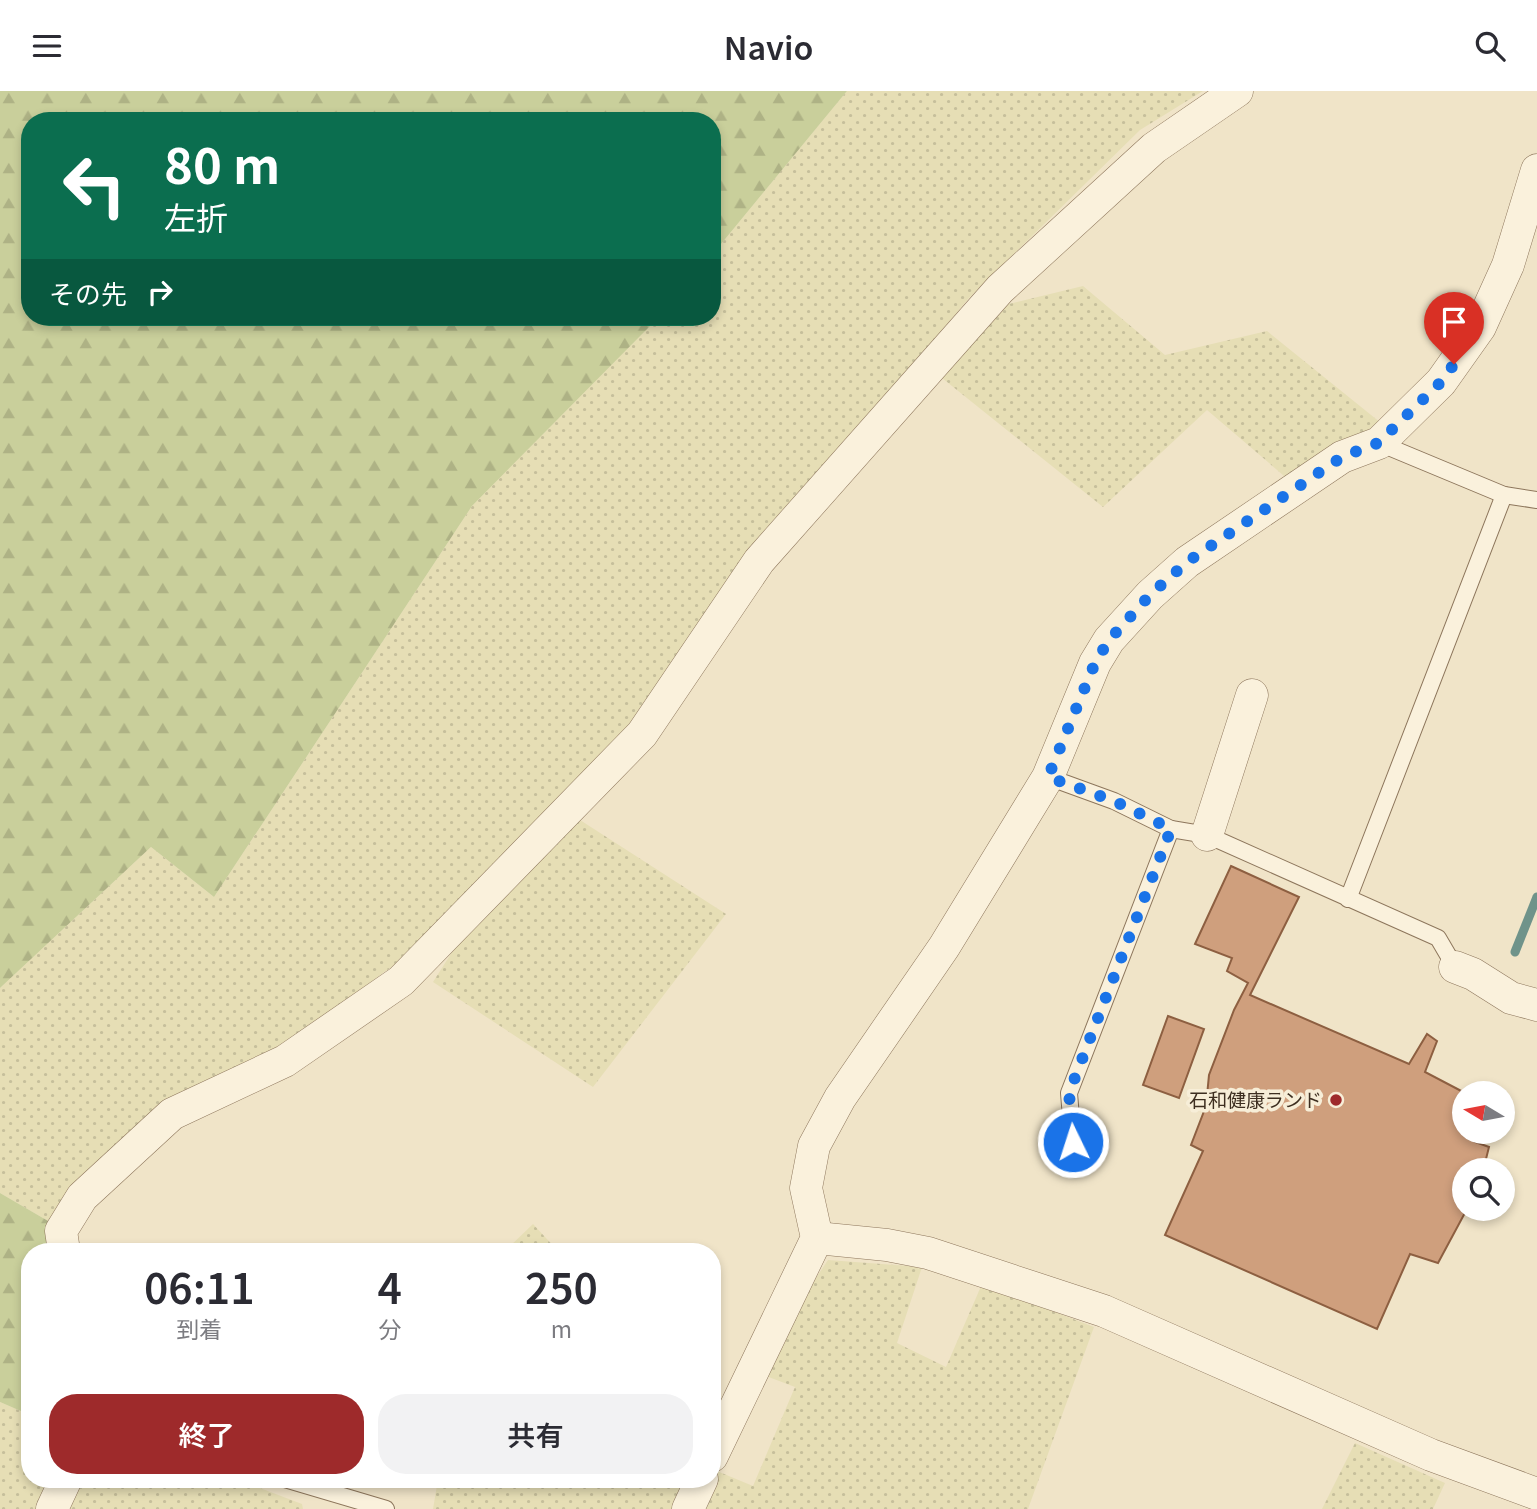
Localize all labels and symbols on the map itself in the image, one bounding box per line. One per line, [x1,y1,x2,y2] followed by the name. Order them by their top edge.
[1424,292,1484,364] pin
[1452,1081,1516,1145] north arrow
[1189,1085,1322,1112] place label: 石和健康ランド
[1328,1092,1344,1108] marker: 石和健康ランド
[1036,1105,1110,1179] position arrow

